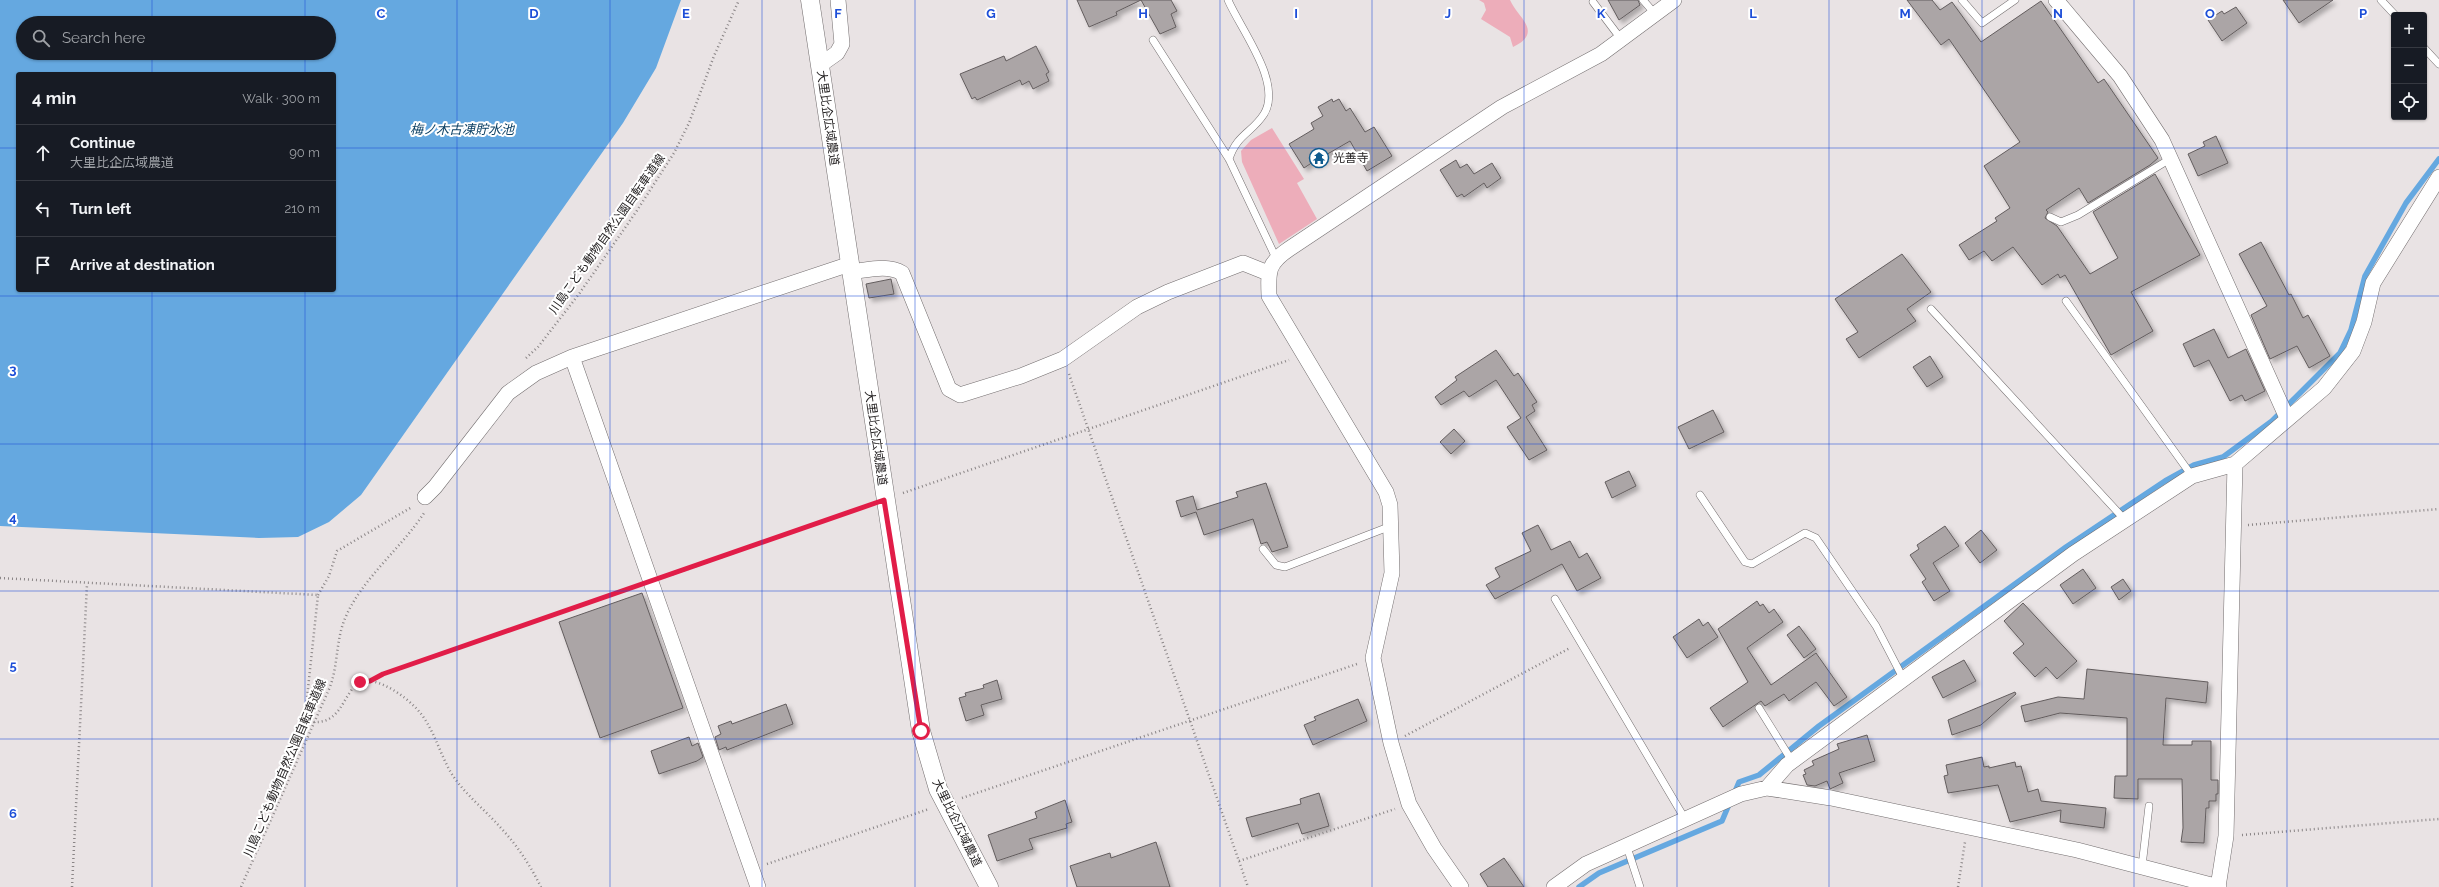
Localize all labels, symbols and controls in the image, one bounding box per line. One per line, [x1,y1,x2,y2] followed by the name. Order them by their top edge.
[377,6,386,21] text: C
[529,6,539,21] text: D
[682,6,690,21] text: E
[834,6,842,21] text: F
[986,6,996,21] text: G
[1138,6,1148,21] text: H
[1294,6,1298,21] text: I
[1445,6,1451,21] text: J
[1597,6,1606,21] text: K
[1749,6,1757,21] text: L
[1899,6,1911,21] text: M
[2053,6,2063,21] text: N
[2205,6,2215,21] text: O
[2359,6,2367,21] text: P
[2391,12,2427,120] map controls
[2391,12,2427,48] button: +
[16,16,336,60] search box
[30,27,52,49] icon: search
[62,29,145,47] text: Search here
[2391,48,2427,84] button: −
[814,69,842,167] street label: 大里比企広域農道
[2391,84,2427,120] button: locate
[32,88,76,108] text: 4 min
[242,91,320,106] text: Walk · 300 m
[410,122,516,137] water label: 梅ノ木古凍貯水池
[70,134,135,152] text: Continue
[32,142,54,164] icon: ahead
[289,145,320,160] text: 90 m
[1308,147,1330,169] temple icon: 光善寺
[546,151,668,317] street label: 川島こども動物自然公園自転車道線
[1333,151,1369,165] place label: 光善寺
[70,155,174,170] text: 大里比企広域農道
[32,198,54,220] icon: left
[70,200,131,218] text: Turn left
[284,201,320,216] text: 210 m
[32,254,54,276] icon: arrive
[70,256,215,274] text: Arrive at destination
[9,362,17,377] text: 3
[862,389,890,487] street label: 大里比企広域農道
[9,510,17,525] text: 4
[9,658,17,673] text: 5
[351,673,369,691] route end
[241,677,329,859] street label: 川島こども動物自然公園自転車道線
[912,722,930,740] route start
[930,777,984,869] street label: 大里比企広域農道
[9,806,17,821] text: 6

